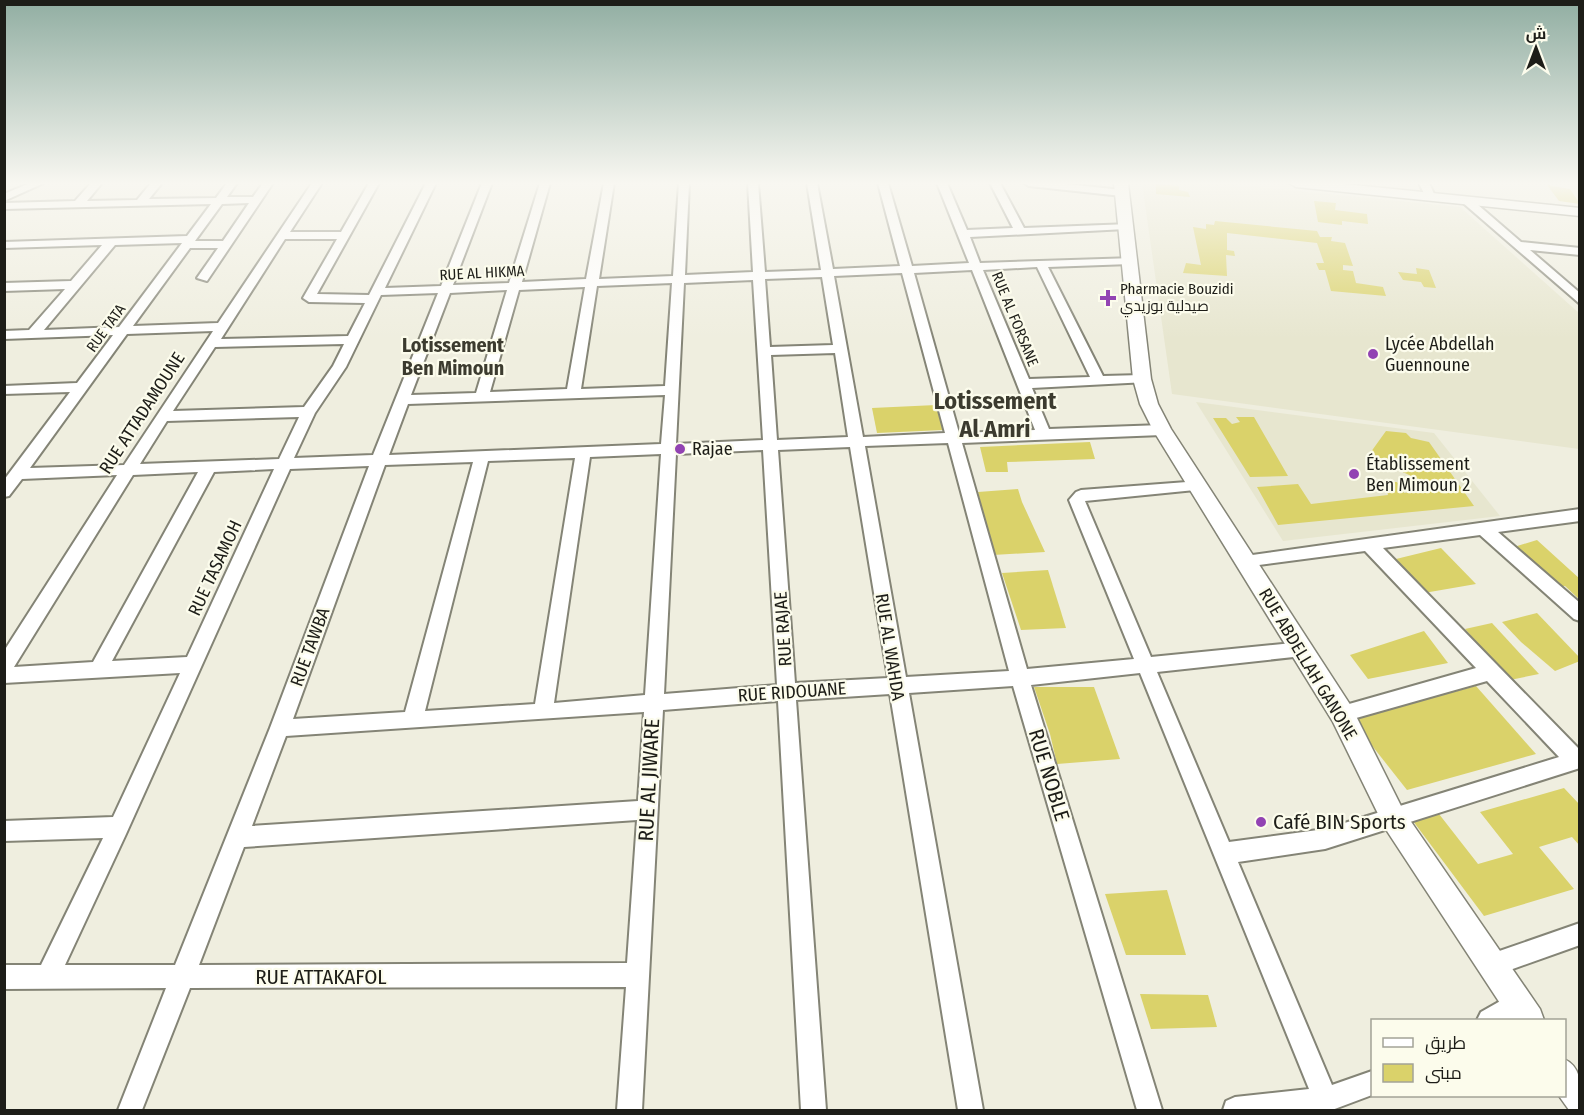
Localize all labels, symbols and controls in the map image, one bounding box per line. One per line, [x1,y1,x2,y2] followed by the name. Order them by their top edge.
[1506,18,1566,78] north arrow
[1526,24,1546,43] text: ش
[439,262,525,284] street label: RUE AL HIKMA
[988,269,1042,369] street label: RUE AL FORSANE
[1120,280,1234,318] place label: Pharmacie Bouzidi صيدلية بوزيدي
[1101,291,1115,305] marker: Pharmacie Bouzidi صيدلية بوزيدي
[83,300,129,355] street label: RUE TATA
[402,333,505,380] district label: Lotissement Ben Mimoun
[1385,333,1494,376] place label: Lycée Abdellah Guennoune
[1366,347,1380,361] marker: Lycée Abdellah Guennoune
[95,348,189,478] street label: RUE ATTADAMOUNE
[934,387,1057,443] district label: Lotissement Al Amri
[692,438,733,460] place label: Rajae
[673,442,687,456] marker: Rajae
[1366,452,1470,496] place label: Établissement Ben Mimoun 2
[1347,467,1361,481] marker: Établissement Ben Mimoun 2
[183,517,247,619] street label: RUE TASAMOH
[1254,584,1362,744] street label: RUE ABDELLAH GANONE
[769,591,797,667] street label: RUE RAJAE
[871,592,909,703] street label: RUE AL WAHDA
[286,604,335,690] street label: RUE TAWBA
[737,677,847,707] street label: RUE RIDOUANE
[633,718,665,842] street label: RUE AL JIWARE
[1023,726,1075,824] street label: RUE NOBLE
[1273,809,1406,835] place label: Café BIN Sports
[1254,815,1268,829] marker: Café BIN Sports
[255,964,387,990] street label: RUE ATTAKAFOL
[1371,1019,1566,1097] legend
[1425,1032,1466,1055] text: طريق
[1425,1062,1462,1084] text: مبنى

